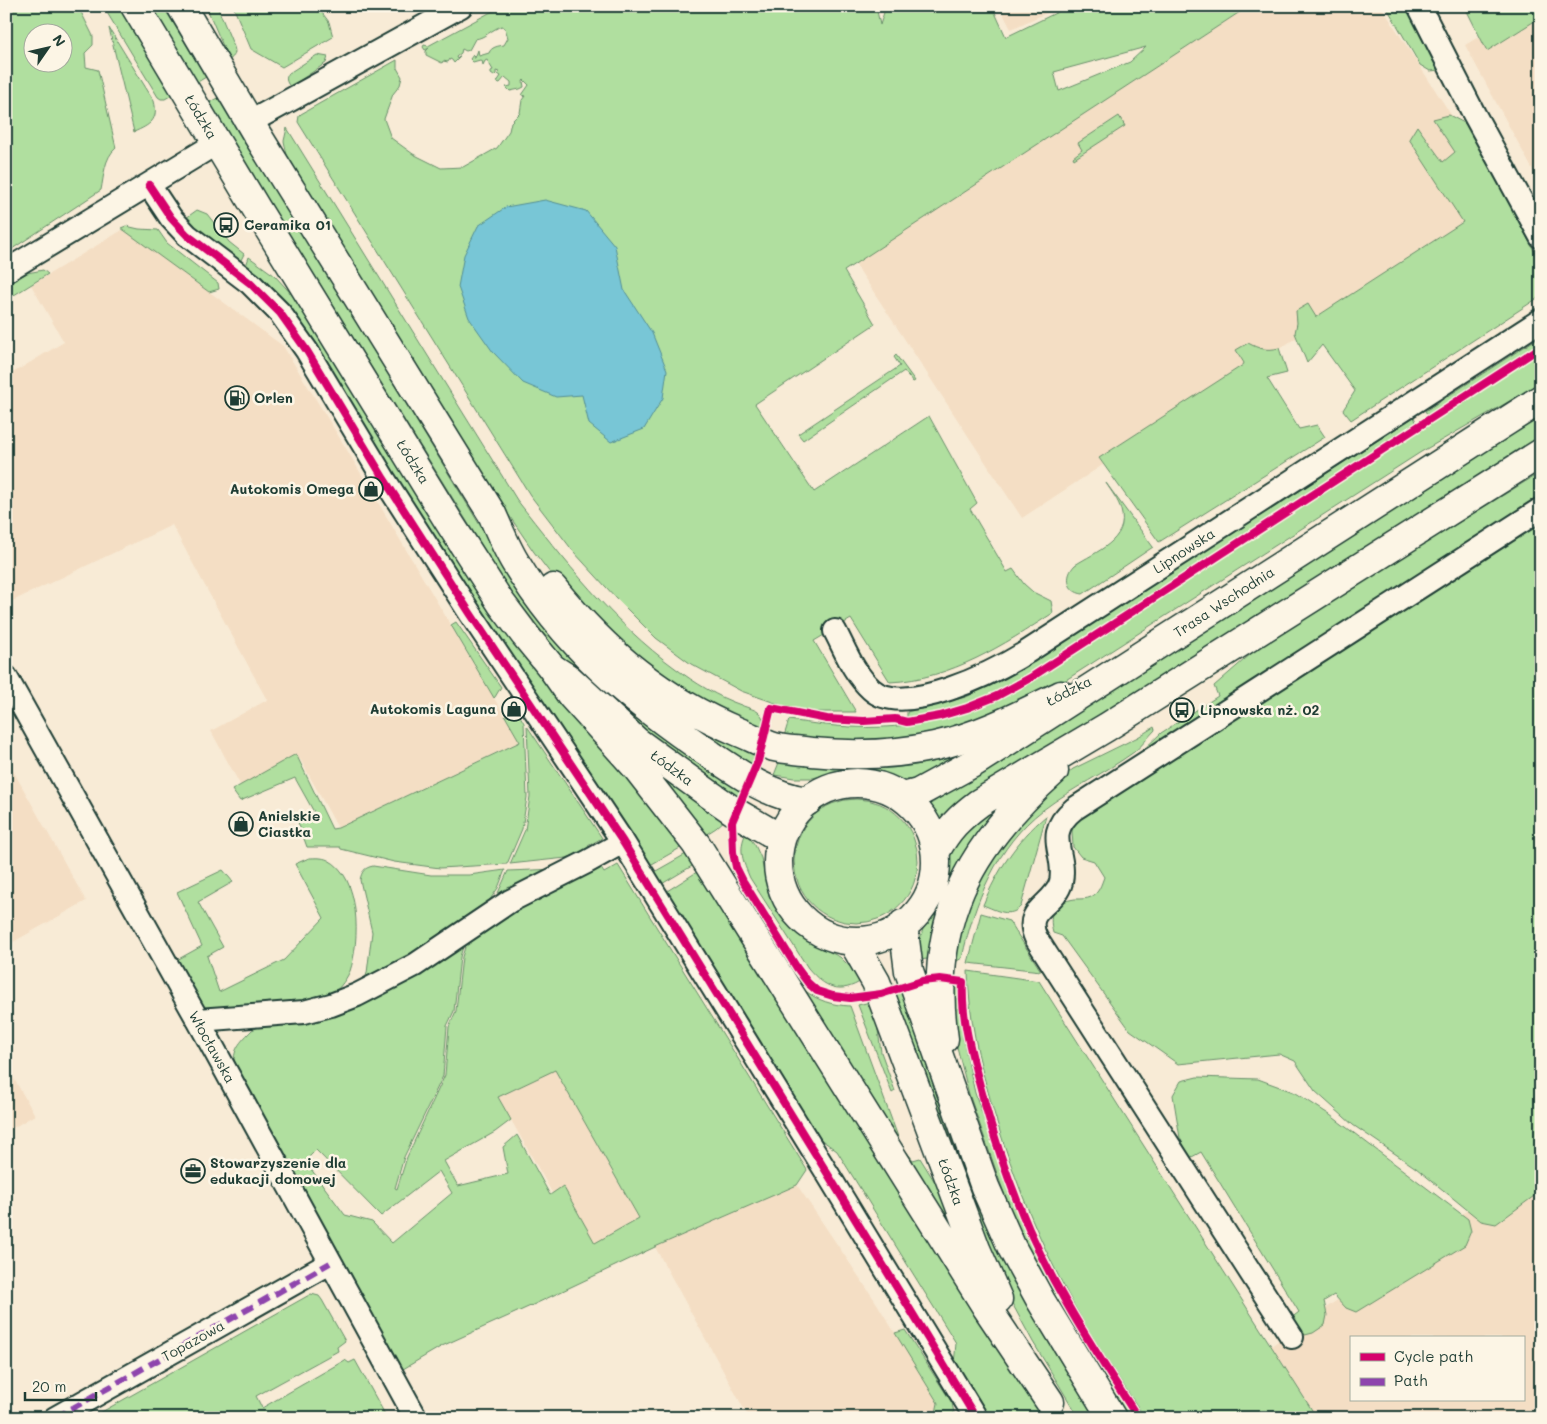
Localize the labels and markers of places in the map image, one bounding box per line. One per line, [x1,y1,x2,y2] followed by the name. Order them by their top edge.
[213,212,239,238] bus stop icon: Ceramika 01
[244,215,331,234] place label: Ceramika 01
[224,385,250,411] fuel station icon: Orlen
[254,388,293,407] place label: Orlen
[358,476,384,502] shop icon: Autokomis Omega
[230,479,354,498] place label: Autokomis Omega
[501,696,527,722] shop icon: Autokomis Laguna
[1169,697,1195,723] bus stop icon: Lipnowska nż. 02
[370,699,496,718] place label: Autokomis Laguna
[1200,700,1320,719] place label: Lipnowska nż. 02
[258,806,320,841] place label: Anielskie Ciastka
[228,811,254,837] shop icon: Anielskie Ciastka
[210,1153,347,1188] place label: Stowarzyszenie dla edukacji domowej
[180,1158,206,1184] office icon: Stowarzyszenie dla edukacji domowej

